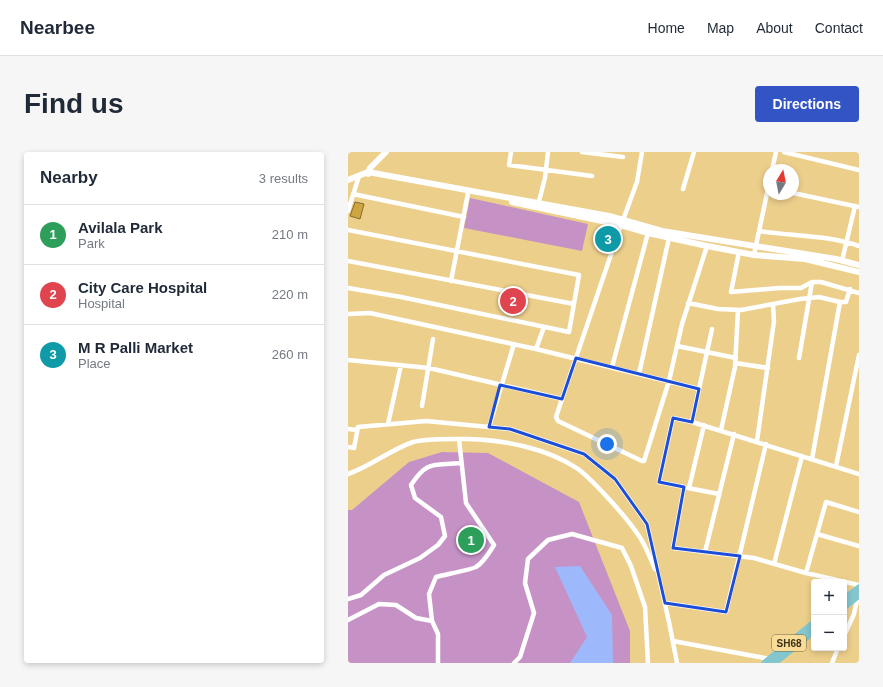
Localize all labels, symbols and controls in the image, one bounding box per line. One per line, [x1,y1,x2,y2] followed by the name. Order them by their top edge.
[20,17,95,38] text: Nearbee
[648,20,685,36] text: Home
[707,20,734,36] text: Map
[756,20,793,36] text: About
[815,20,863,36] text: Contact
[755,86,859,122] button: Directions
[24,88,124,119] text: Find us
[763,164,799,200] north arrow
[40,168,98,187] text: Nearby
[259,171,308,186] text: 3 results
[78,219,163,236] text: Avilala Park
[595,224,621,254] pin: 3
[49,227,57,242] text: 1
[272,227,308,242] text: 210 m
[78,236,105,251] text: Park
[78,279,207,296] text: City Care Hospital
[500,286,526,316] pin: 2
[49,287,57,302] text: 2
[272,287,308,302] text: 220 m
[78,296,125,311] text: Hospital
[78,339,193,356] text: M R Palli Market
[49,347,57,362] text: 3
[272,347,308,362] text: 260 m
[78,356,111,371] text: Place
[597,434,617,454] your location
[458,525,484,555] pin: 1
[811,579,847,651] map controls
[811,579,847,615] button: +
[811,615,847,651] button: −
[772,635,806,651] road number: SH68

